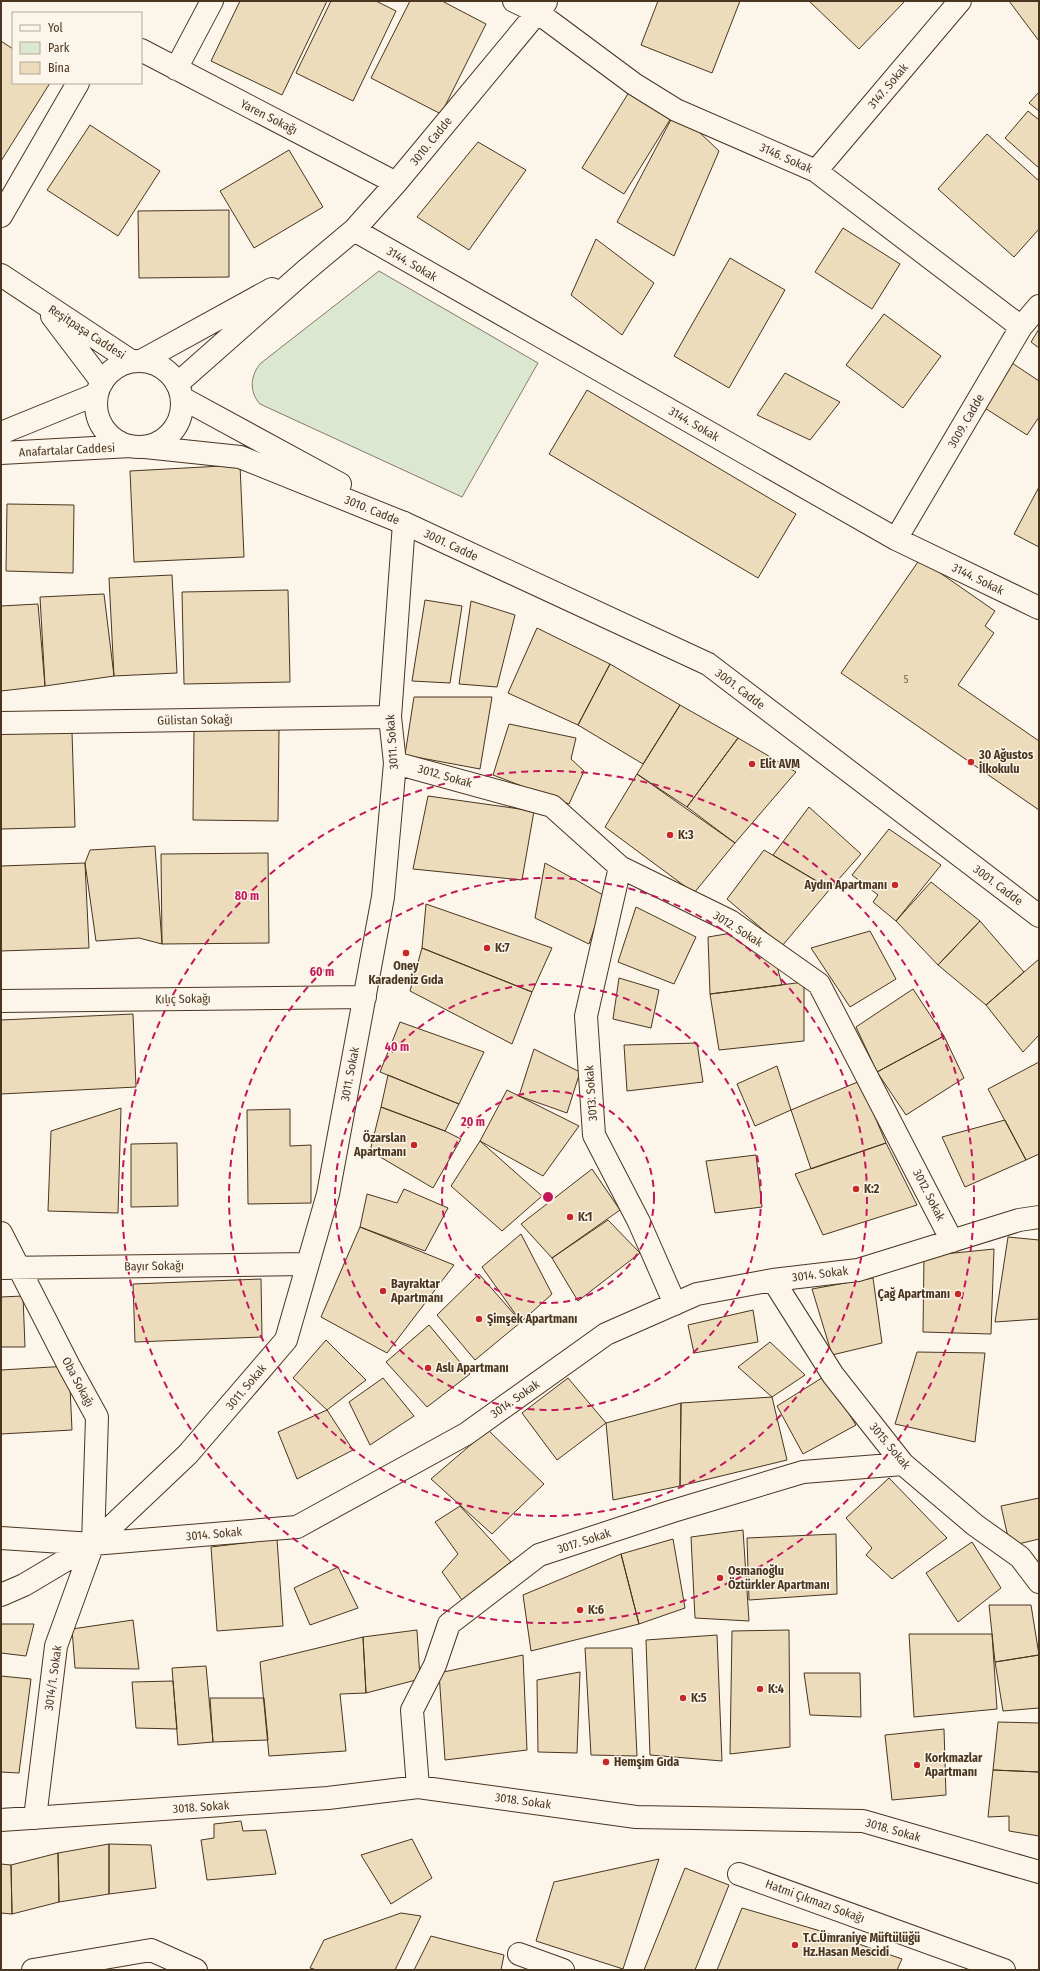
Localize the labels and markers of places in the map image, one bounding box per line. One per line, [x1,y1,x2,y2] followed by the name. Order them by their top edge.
[978,747,1034,776] place label: 30 Ağustos İlkokulu
[760,757,800,771] place label: Elit AVM
[966,757,976,767] marker: 30 Ağustos İlkokulu
[747,759,757,769] marker: Elit AVM
[678,828,694,842] place label: K:3
[665,830,675,840] marker: K:3
[803,878,887,892] place label: Aydın Apartmanı
[890,880,900,890] marker: Aydın Apartmanı
[495,941,510,955] place label: K:7
[482,943,492,953] marker: K:7
[401,948,411,958] marker: Oney Karadeniz Gıda
[368,959,444,987] place label: Oney Karadeniz Gıda
[353,1130,406,1159] place label: Özarslan Apartmanı
[409,1140,419,1150] marker: Özarslan Apartmanı
[864,1182,880,1196] place label: K:2
[851,1184,861,1194] marker: K:2
[541,1190,555,1204] centre of rings
[578,1210,592,1224] place label: K:1
[565,1212,575,1222] marker: K:1
[390,1277,443,1305] place label: Bayraktar Apartmanı
[378,1286,388,1296] marker: Bayraktar Apartmanı
[877,1286,950,1302] place label: Çağ Apartmanı
[953,1289,963,1299] marker: Çağ Apartmanı
[487,1312,577,1327] place label: Şimşek Apartmanı
[474,1314,484,1324] marker: Şimşek Apartmanı
[435,1361,509,1375] place label: Aslı Apartmanı
[423,1363,433,1373] marker: Aslı Apartmanı
[728,1563,830,1592] place label: Osmanoğlu Öztürkler Apartmanı
[715,1573,725,1583] marker: Osmanoğlu Öztürkler Apartmanı
[588,1603,604,1617] place label: K:6
[575,1605,585,1615] marker: K:6
[768,1682,784,1696] place label: K:4
[755,1684,765,1694] marker: K:4
[691,1691,707,1705] place label: K:5
[678,1693,688,1703] marker: K:5
[924,1751,983,1779] place label: Korkmazlar Apartmanı
[614,1755,679,1770] place label: Hemşim Gıda
[601,1757,611,1767] marker: Hemşim Gıda
[912,1760,922,1770] marker: Korkmazlar Apartmanı
[803,1930,920,1959] place label: T.C.Ümraniye Müftülüğü Hz.Hasan Mescidi
[790,1940,800,1950] marker: T.C.Ümraniye Müftülüğü Hz.Hasan Mescidi

